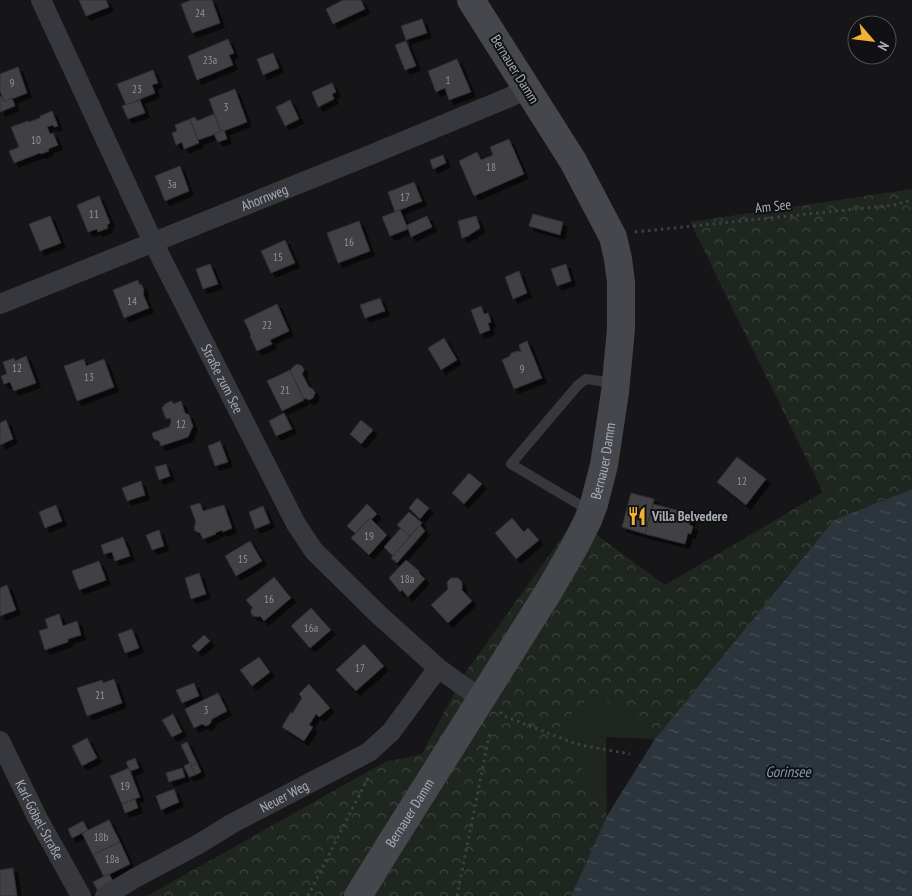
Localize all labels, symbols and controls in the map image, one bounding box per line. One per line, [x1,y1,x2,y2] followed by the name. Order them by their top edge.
[195,6,205,20] house number: 24
[847,15,897,65] north arrow
[487,31,543,107] street label: Bernauer Damm
[874,39,893,54] text: N
[203,53,217,67] house number: 23a
[446,73,451,87] house number: 1
[10,76,15,90] house number: 9
[132,82,142,96] house number: 23
[224,100,229,114] house number: 3
[31,133,41,147] house number: 10
[486,160,496,174] house number: 18
[167,177,177,191] house number: 3a
[238,180,290,215] street label: Ahornweg
[400,190,410,204] house number: 17
[754,195,792,217] street label: Am See
[89,207,99,221] house number: 11
[344,235,354,249] house number: 16
[273,250,283,264] house number: 15
[127,294,137,308] house number: 14
[262,318,272,332] house number: 22
[197,341,248,417] street label: Straße zum See
[12,361,22,375] house number: 12
[520,362,525,376] house number: 9
[84,370,94,384] house number: 13
[280,383,290,397] house number: 21
[176,417,186,431] house number: 12
[587,421,619,501] street label: Bernauer Damm
[737,474,747,488] house number: 12
[626,505,648,527] restaurant icon: Villa Belvedere
[651,507,728,525] place label: Villa Belvedere
[364,529,374,543] house number: 19
[238,552,248,566] house number: 15
[400,572,414,586] house number: 18a
[264,592,274,606] house number: 16
[304,621,318,635] house number: 16a
[355,661,365,675] house number: 17
[95,688,105,702] house number: 21
[204,703,209,717] house number: 3
[765,762,811,781] water label: Gorinsee
[381,775,438,851] street label: Bernauer Damm
[257,776,311,816] street label: Neuer Weg
[11,777,68,863] street label: Karl-Göbel-Straße
[120,779,130,793] house number: 19
[94,830,109,844] house number: 18b
[105,852,119,866] house number: 18a

